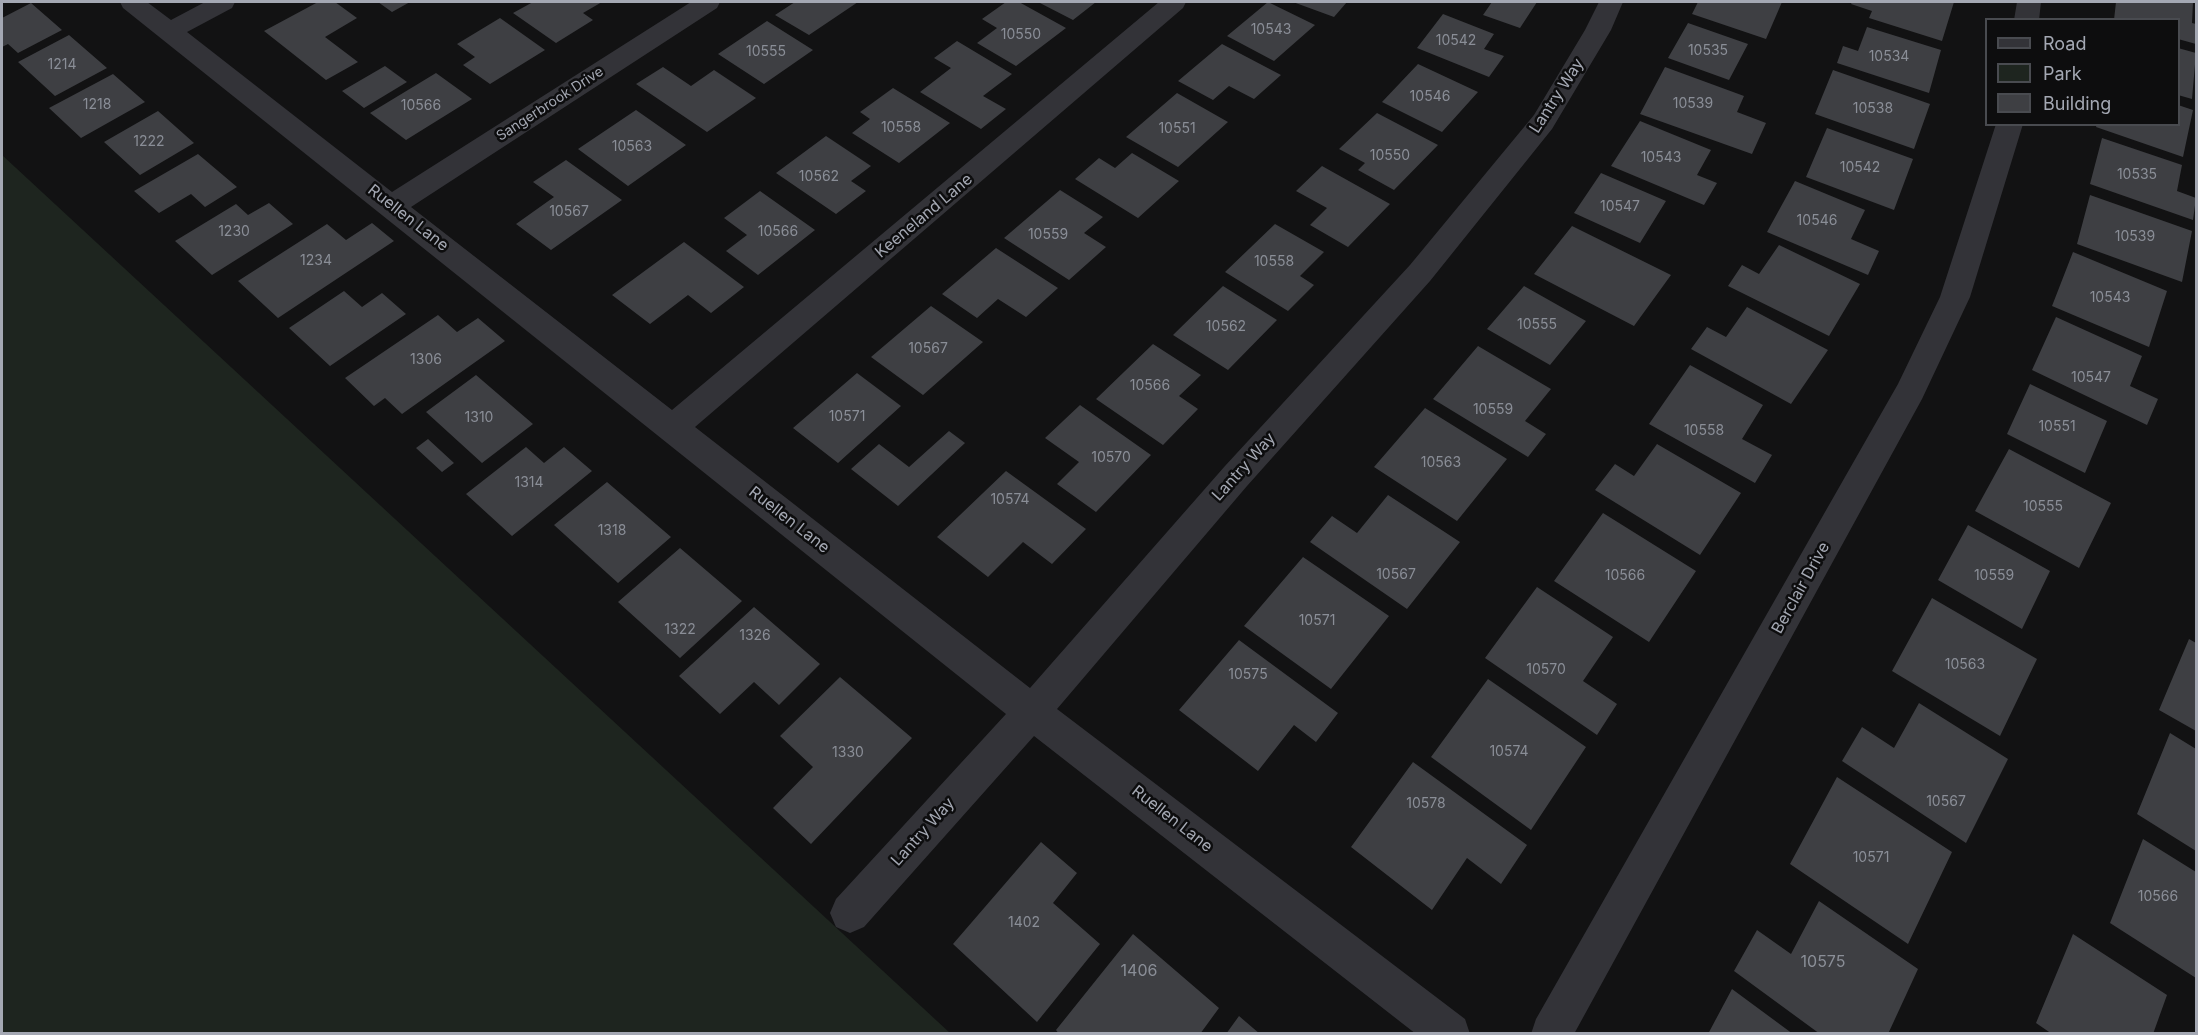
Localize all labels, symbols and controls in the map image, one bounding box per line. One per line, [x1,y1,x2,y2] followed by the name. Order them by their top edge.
[1985,18,2180,126] legend
[1251,22,1291,38] house number: 10543
[1001,27,1041,43] house number: 10550
[1436,33,1476,49] house number: 10542
[2043,33,2086,54] text: Road
[1688,43,1728,59] house number: 10535
[746,44,786,60] house number: 10555
[1869,49,1909,65] house number: 10534
[1526,55,1588,137] street label: Lantry Way
[48,57,76,73] house number: 1214
[493,63,607,145] street label: Sangerbrook Drive
[2043,63,2082,84] text: Park
[1410,89,1450,105] house number: 10546
[2043,93,2111,114] text: Building
[1673,96,1713,112] house number: 10539
[83,97,111,113] house number: 1218
[401,98,441,114] house number: 10566
[1853,101,1893,117] house number: 10538
[881,120,921,136] house number: 10558
[1158,121,1196,137] house number: 10551
[133,134,165,150] house number: 1222
[612,139,652,155] house number: 10563
[1370,148,1410,164] house number: 10550
[1641,150,1681,166] house number: 10543
[1840,160,1880,176] house number: 10542
[2117,167,2157,183] house number: 10535
[799,169,839,185] house number: 10562
[871,170,977,262] street label: Keeneland Lane
[364,181,452,255] street label: Ruellen Lane
[1600,199,1640,215] house number: 10547
[549,204,589,220] house number: 10567
[1797,213,1837,229] house number: 10546
[218,224,250,240] house number: 1230
[758,224,798,240] house number: 10566
[1028,227,1068,243] house number: 10559
[2115,229,2155,245] house number: 10539
[300,253,332,269] house number: 1234
[1254,254,1294,270] house number: 10558
[2090,290,2130,306] house number: 10543
[1517,317,1557,333] house number: 10555
[1206,319,1246,335] house number: 10562
[908,341,948,357] house number: 10567
[410,352,442,368] house number: 1306
[2071,370,2111,386] house number: 10547
[1130,378,1170,394] house number: 10566
[1473,402,1513,418] house number: 10559
[829,409,865,425] house number: 10571
[465,410,493,426] house number: 1310
[2038,419,2076,435] house number: 10551
[1684,423,1724,439] house number: 10558
[1208,429,1280,505] street label: Lantry Way
[1091,450,1131,466] house number: 10570
[1421,455,1461,471] house number: 10563
[514,475,544,491] house number: 1314
[745,483,833,557] street label: Ruellen Lane
[990,492,1030,508] house number: 10574
[2023,499,2063,515] house number: 10555
[598,523,626,539] house number: 1318
[1768,539,1834,637] street label: Berclair Drive
[1376,567,1416,583] house number: 10567
[1605,568,1645,584] house number: 10566
[1974,568,2014,584] house number: 10559
[1299,613,1335,629] house number: 10571
[664,622,696,638] house number: 1322
[739,628,771,644] house number: 1326
[1945,657,1985,673] house number: 10563
[1526,662,1566,678] house number: 10570
[1228,667,1268,683] house number: 10575
[1489,744,1529,760] house number: 10574
[832,745,864,761] house number: 1330
[1128,782,1216,856] street label: Ruellen Lane
[887,794,959,870] street label: Lantry Way
[1926,794,1966,810] house number: 10567
[1406,796,1446,812] house number: 10578
[1853,850,1889,866] house number: 10571
[2138,889,2178,905] house number: 10566
[1008,915,1040,931] house number: 1402
[1801,952,1845,972] house number: 10575
[1121,961,1157,981] house number: 1406

